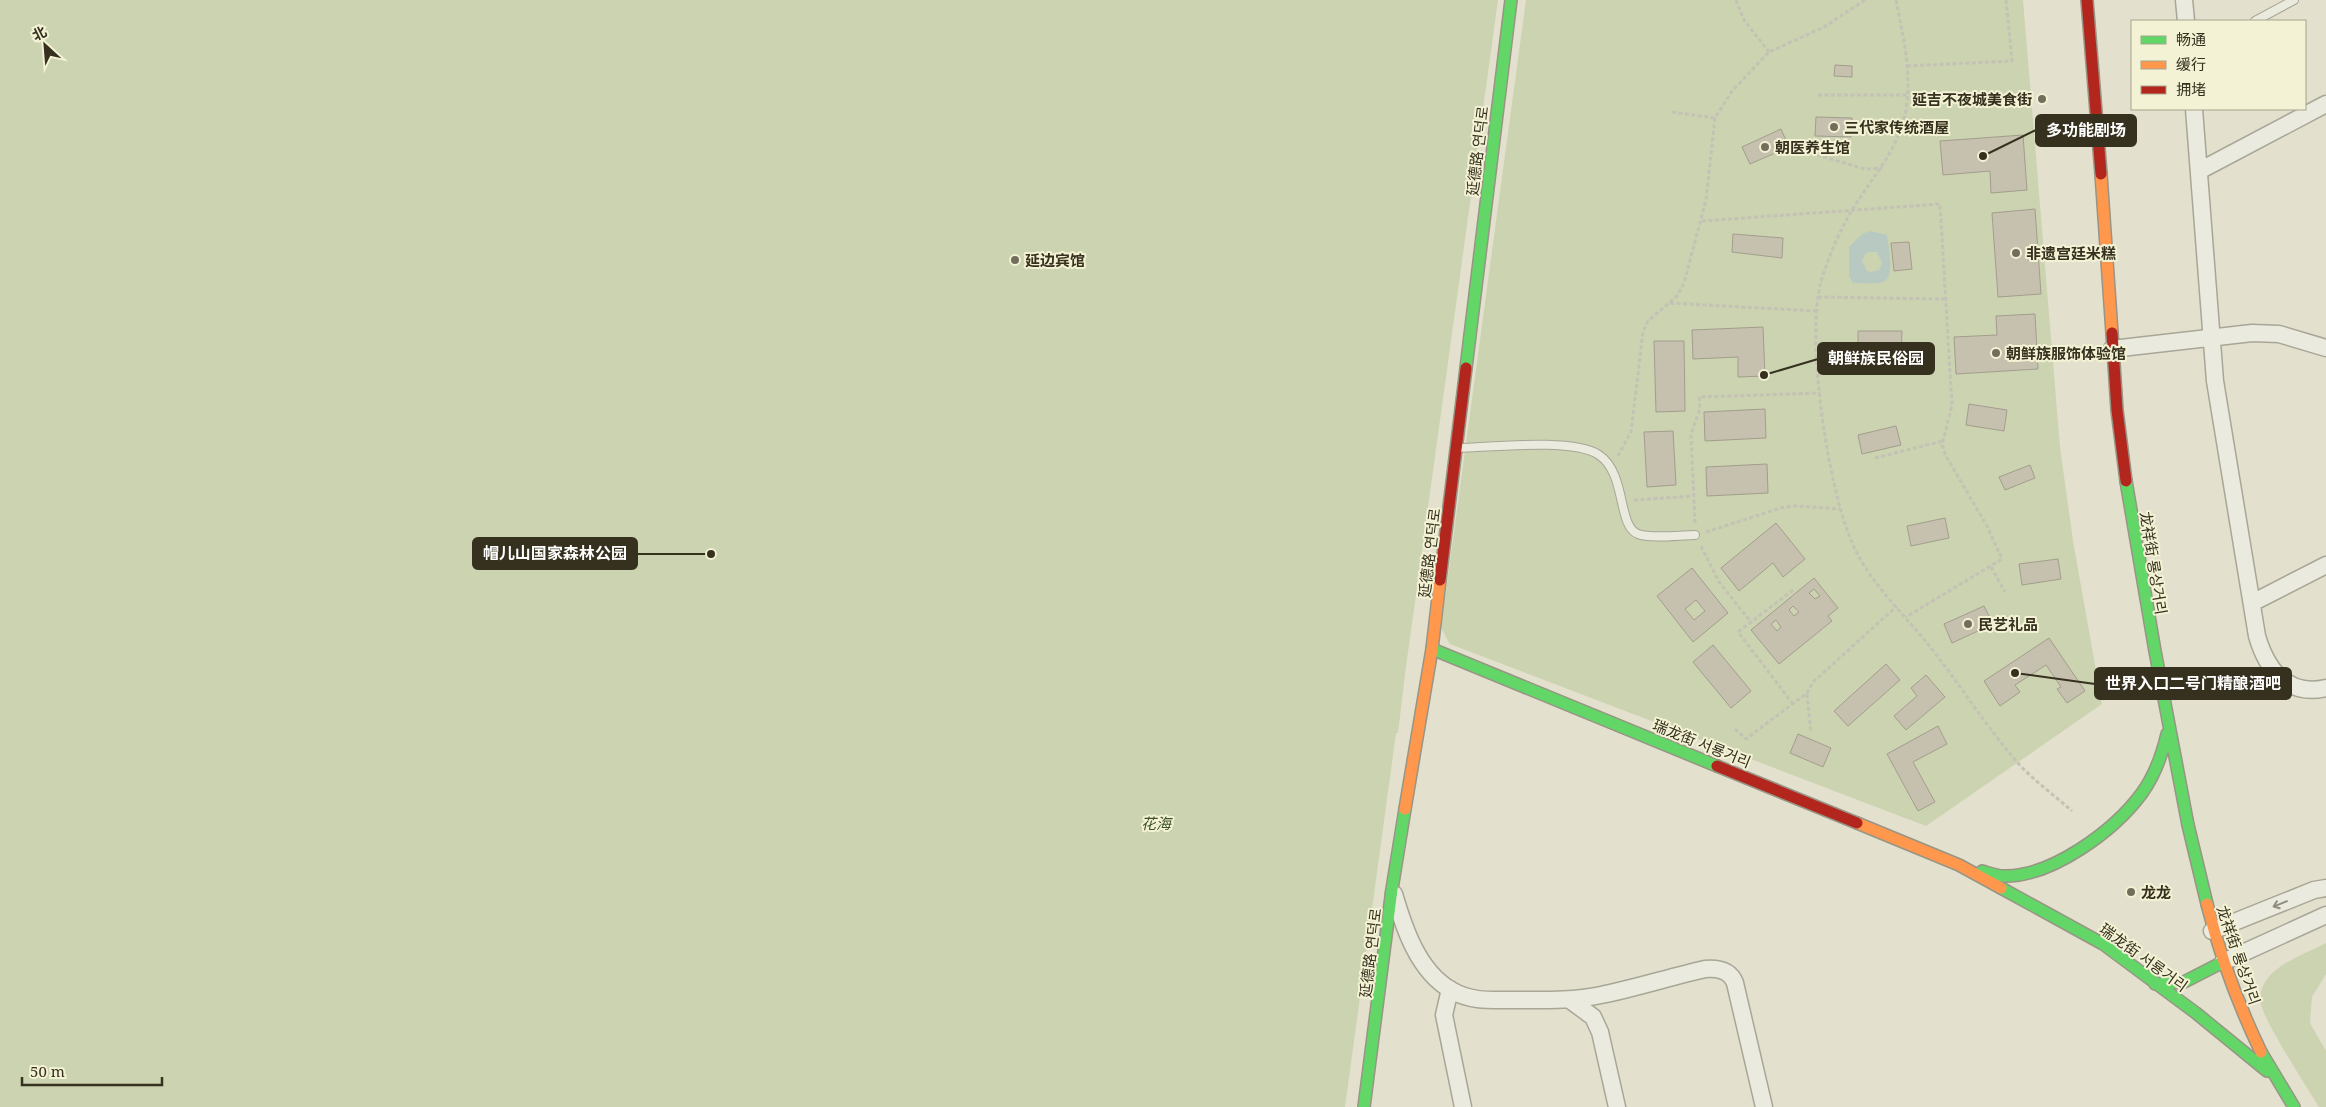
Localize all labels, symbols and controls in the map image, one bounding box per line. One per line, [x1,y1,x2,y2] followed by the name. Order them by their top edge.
[20,20,70,70] north arrow
[2131,20,2306,110] legend
[29,21,50,44] text: 北
[2176,29,2206,49] text: 畅通
[2176,54,2206,74] text: 缓行
[2176,79,2206,99] text: 拥堵
[1912,89,2032,109] place label: 延吉不夜城美食街
[2036,93,2048,105] marker: 延吉不夜城美食街
[1462,105,1492,197] street label: 延德路 연덕로
[2036,115,2136,146] callout: 多功能剧场
[1844,117,1949,137] place label: 三代家传统酒屋
[2046,119,2126,141] text: 多功能剧场
[1828,121,1840,133] marker: 三代家传统酒屋
[1775,137,1850,157] place label: 朝医养生馆
[1759,141,1771,153] marker: 朝医养生馆
[2026,243,2116,263] place label: 非遗宫廷米糕
[2010,247,2022,259] marker: 非遗宫廷米糕
[1025,250,1085,270] place label: 延边宾馆
[1009,254,1021,266] marker: 延边宾馆
[1818,343,1934,374] callout: 朝鲜族民俗园
[2006,343,2126,363] place label: 朝鲜族服饰体验馆
[1828,347,1924,369] text: 朝鲜族民俗园
[1990,347,2002,359] marker: 朝鲜族服饰体验馆
[1414,507,1444,599] street label: 延德路 연덕로
[2136,510,2172,616] street label: 龙祥街 룡상거리
[473,538,637,569] callout: 帽儿山国家森林公园
[483,542,627,564] text: 帽儿山国家森林公园
[1978,614,2038,634] place label: 民艺礼品
[1962,618,1974,630] marker: 民艺礼品
[2095,668,2291,699] callout: 世界入口二号门精酿酒吧
[2105,672,2281,694] text: 世界入口二号门精酿酒吧
[1650,714,1754,772] street label: 瑞龙街 서룡거리
[1141,813,1173,833] park label: 花海
[2141,882,2171,902] place label: 龙龙
[2125,886,2137,898] marker: 龙龙
[2273,899,2288,909] one-way arrow
[2213,903,2265,1007] street label: 龙祥街 룡상거리
[1355,907,1385,999] street label: 延德路 연덕로
[2096,918,2192,996] street label: 瑞龙街 서룡거리
[22,1054,162,1086] scale bar
[30,1061,65,1081] text: 50 m

